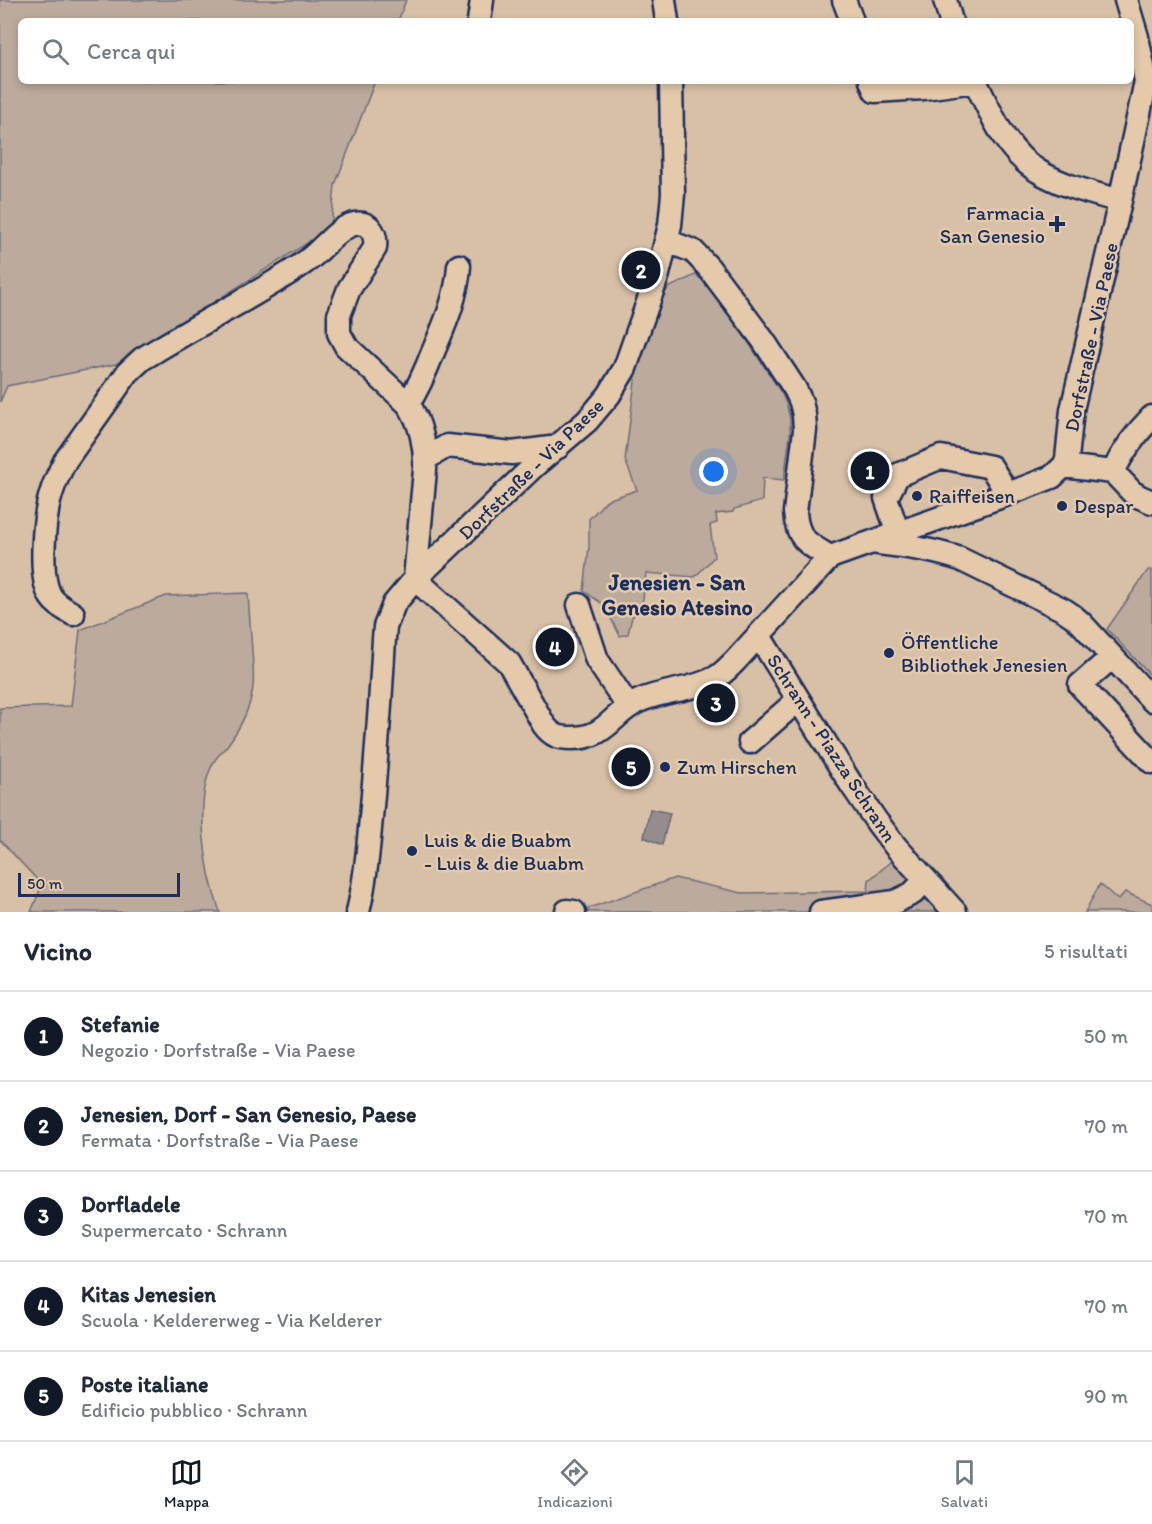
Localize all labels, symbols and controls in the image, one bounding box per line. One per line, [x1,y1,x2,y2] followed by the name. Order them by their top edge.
[18,18,1134,84] search box
[39,35,72,68] icon: search
[87,38,175,65] text: Cerca qui
[940,201,1046,248] place label: Farmacia San Genesio
[1050,217,1064,231] marker: Farmacia San Genesio
[1059,240,1123,434] street label: Dorfstraße - Via Paese
[622,248,660,292] pin: 2
[453,393,609,545] street label: Dorfstraße - Via Paese
[850,448,890,494] pin: 1
[699,457,728,486] your location
[929,484,1015,508] place label: Raiffeisen
[910,489,924,503] marker: Raiffeisen
[1074,494,1133,518] place label: Despar
[1055,499,1069,513] marker: Despar
[601,569,753,621] district label: Jenesien - San Genesio Atesino
[536,624,574,670] pin: 4
[901,630,1068,677] place label: Öffentliche Bibliothek Jenesien
[882,646,896,660] marker: Öffentliche Bibliothek Jenesien
[762,649,902,847] street label: Schrann - Piazza Schrann
[696,680,736,726] pin: 3
[612,744,650,789] pin: 5
[677,755,797,779] place label: Zum Hirschen
[658,760,672,774] marker: Zum Hirschen
[424,828,584,875] place label: Luis & die Buabm - Luis & die Buabm
[405,844,419,858] marker: Luis & die Buabm - Luis & die Buabm
[18,870,180,898] scale bar
[27,874,62,893] text: 50 m
[24,935,92,967] text: Vicino
[1044,939,1128,963] text: 5 risultati
[81,1011,160,1038] text: Stefanie
[39,1024,48,1048] text: 1
[1084,1024,1128,1048] text: 50 m
[81,1038,355,1062] text: Negozio · Dorfstraße - Via Paese
[81,1101,417,1128] text: Jenesien, Dorf - San Genesio, Paese
[38,1114,49,1138] text: 2
[1084,1114,1128,1138] text: 70 m
[81,1128,359,1152] text: Fermata · Dorfstraße - Via Paese
[81,1191,180,1218] text: Dorfladele
[38,1204,49,1228] text: 3
[1084,1204,1128,1228] text: 70 m
[81,1218,288,1242] text: Supermercato · Schrann
[81,1281,216,1308] text: Kitas Jenesien
[37,1294,50,1318] text: 4
[1084,1294,1128,1318] text: 70 m
[81,1308,382,1332] text: Scuola · Keldererweg - Via Kelderer
[81,1371,208,1398] text: Poste italiane
[38,1384,49,1408] text: 5
[1084,1384,1128,1408] text: 90 m
[81,1398,308,1422] text: Edificio pubblico · Schrann
[164,1456,209,1511] tab: Mappa
[537,1456,613,1511] tab: Indicazioni
[941,1456,988,1511] tab: Salvati

